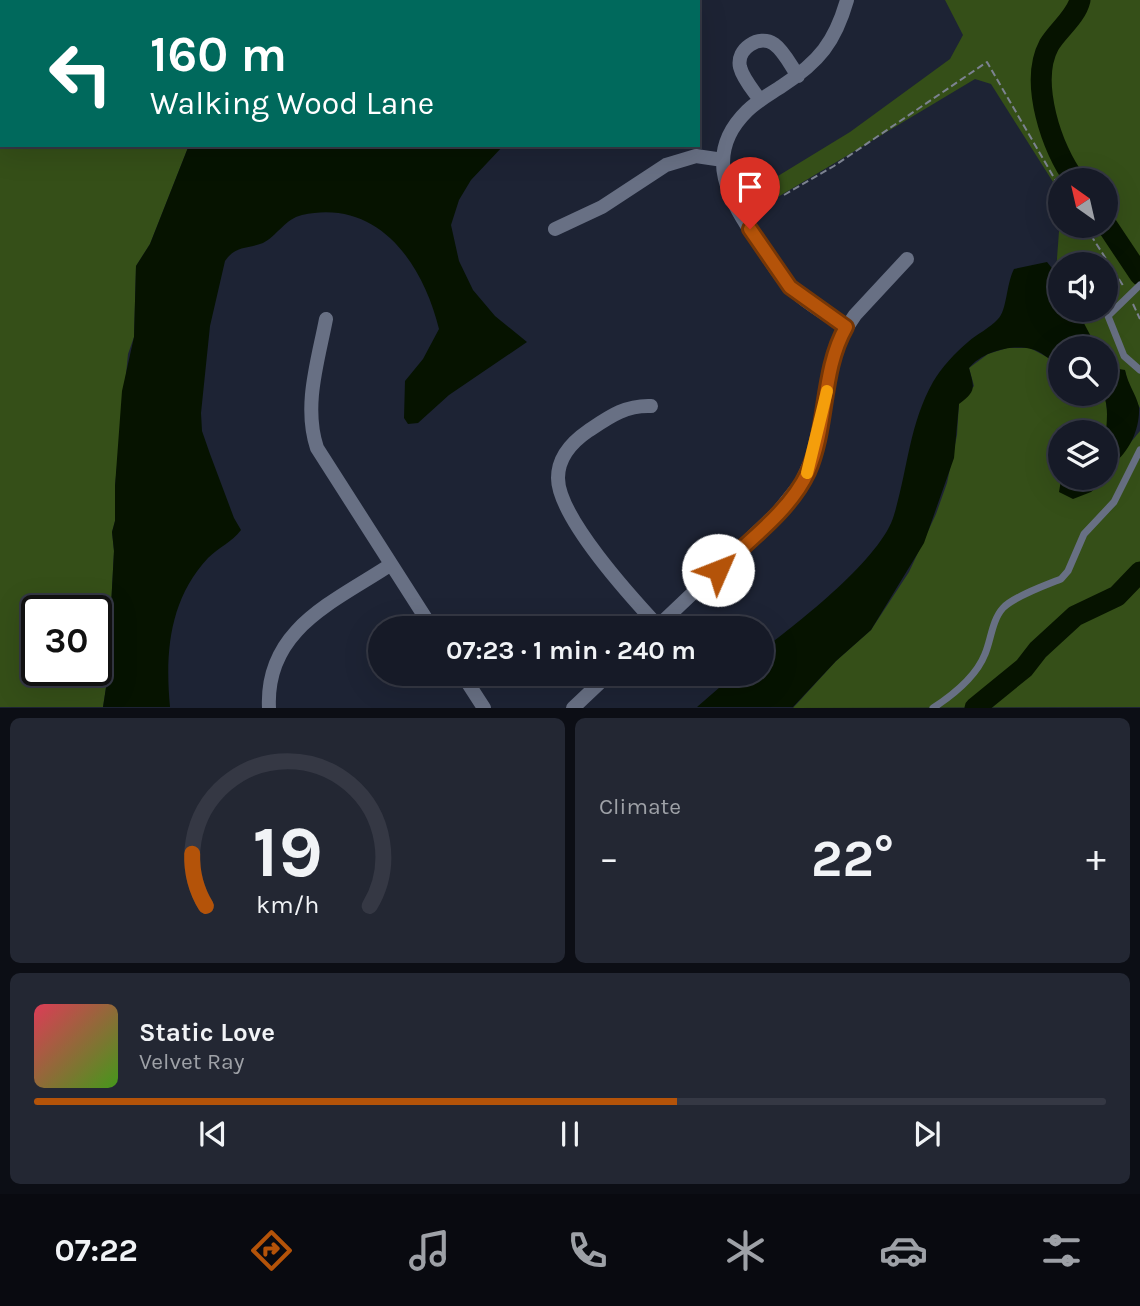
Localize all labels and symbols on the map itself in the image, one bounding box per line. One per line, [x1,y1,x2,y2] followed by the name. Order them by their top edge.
[720,157,780,229] pin
[1048,168,1118,238] north arrow
[681,533,755,607] position arrow
[21,595,112,686] speed limit sign: 30

